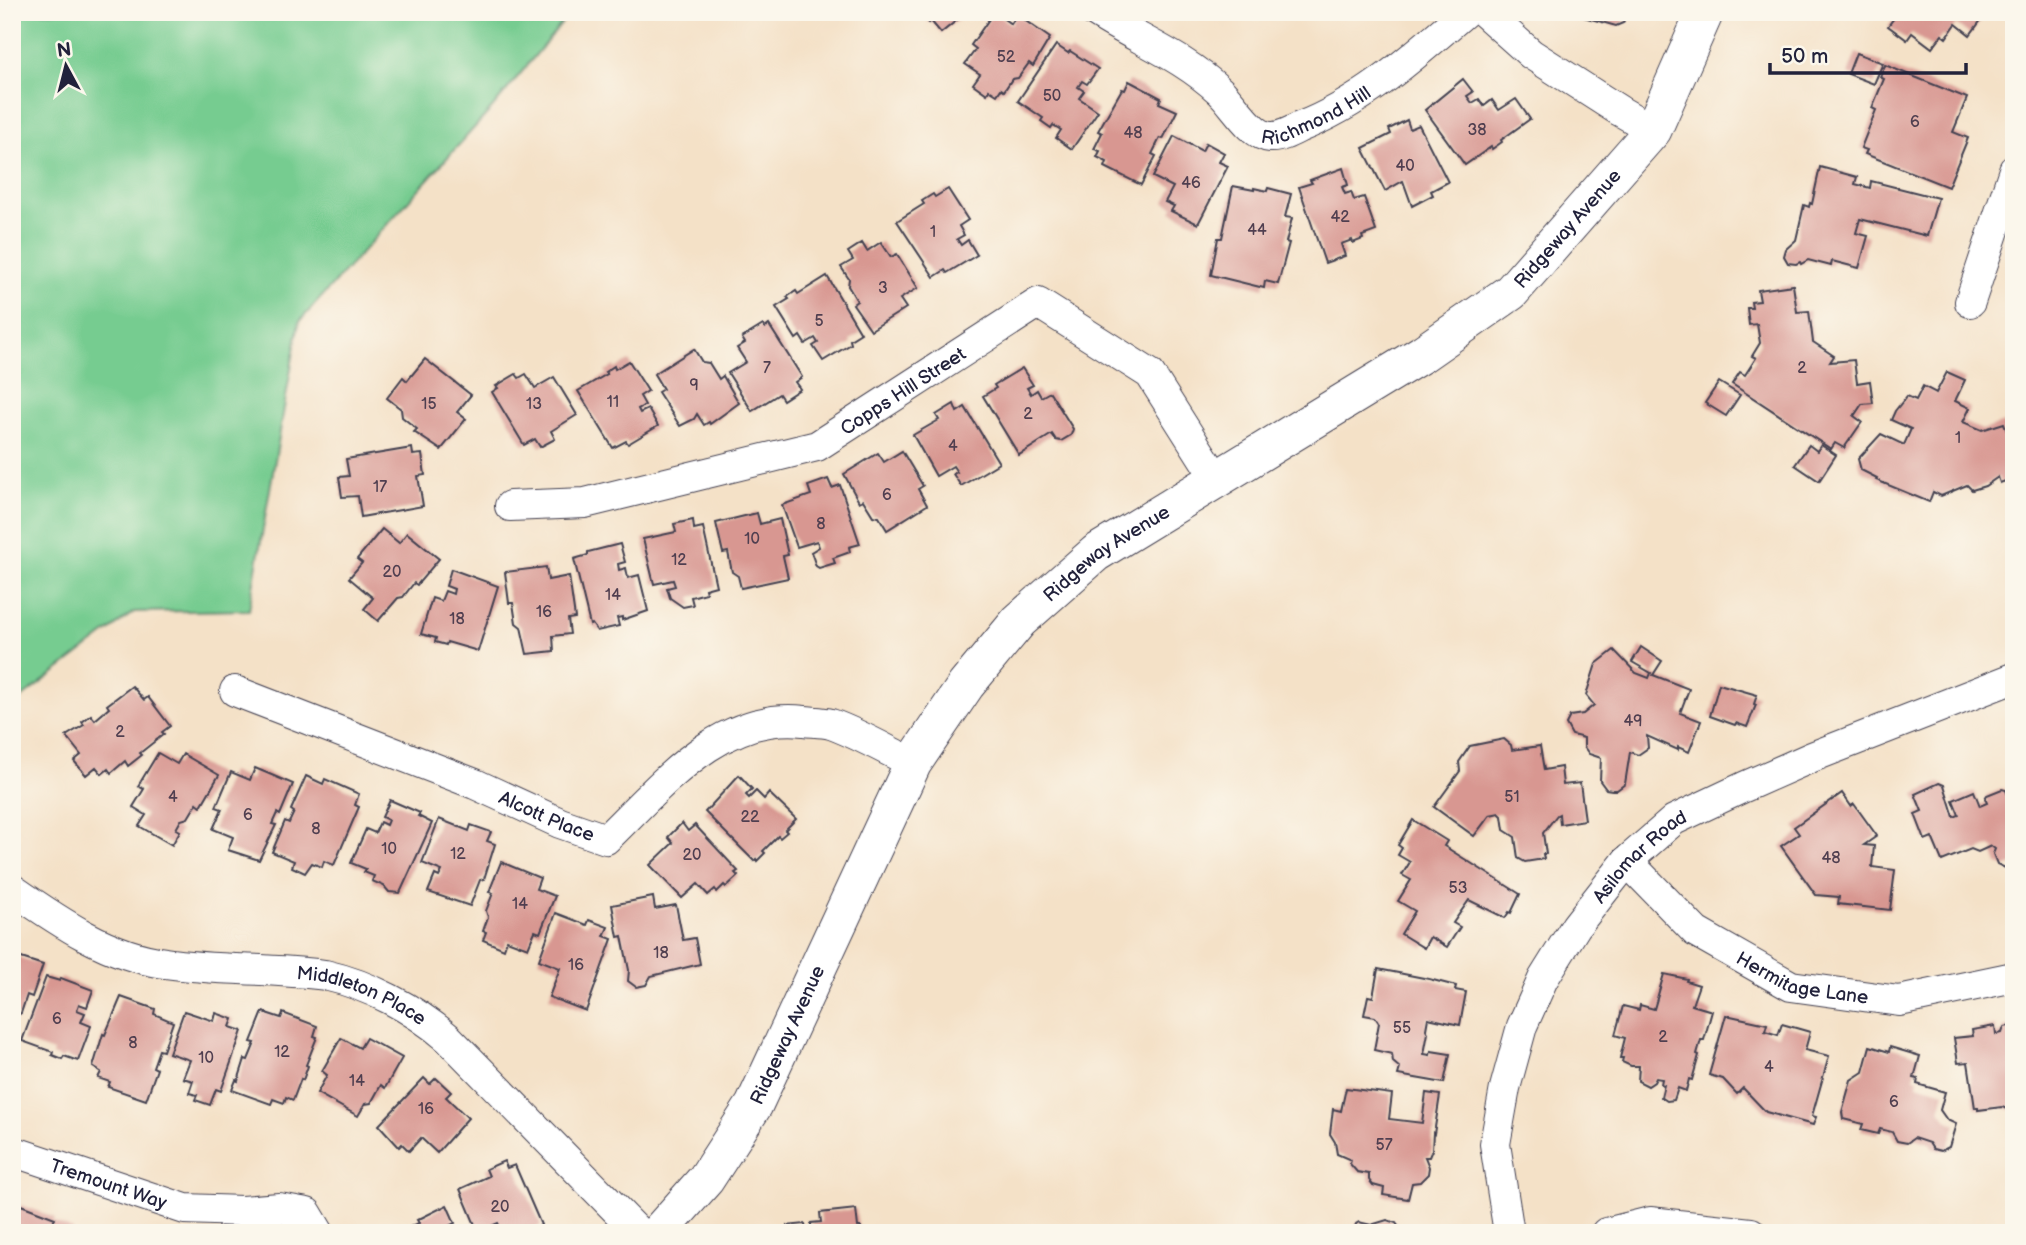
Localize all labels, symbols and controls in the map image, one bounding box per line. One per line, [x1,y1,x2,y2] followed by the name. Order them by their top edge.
[32,32,102,102] north arrow
[1770,32,1966,76] scale bar
[56,38,73,63] text: N
[1781,44,1828,69] text: 50 m
[997,48,1016,67] house number: 52
[1259,82,1376,151] street label: Richmond Hill
[1043,87,1061,106] house number: 50
[1910,113,1920,132] house number: 6
[1467,121,1487,140] house number: 38
[1123,124,1143,143] house number: 48
[1395,157,1415,176] house number: 40
[1510,165,1626,293] street label: Ridgeway Avenue
[1181,174,1201,193] house number: 46
[1330,208,1350,227] house number: 42
[1247,221,1267,240] house number: 44
[930,223,936,242] house number: 1
[878,279,888,298] house number: 3
[814,312,824,331] house number: 5
[836,343,971,441] street label: Copps Hill Street
[763,359,771,378] house number: 7
[1797,359,1807,378] house number: 2
[689,376,699,395] house number: 9
[607,393,619,412] house number: 11
[421,395,437,414] house number: 15
[526,395,542,414] house number: 13
[1023,405,1033,424] house number: 2
[1955,429,1961,448] house number: 1
[948,437,958,456] house number: 4
[373,478,387,497] house number: 17
[882,486,892,505] house number: 6
[1039,501,1174,607] street label: Ridgeway Avenue
[816,515,826,534] house number: 8
[744,530,760,549] house number: 10
[671,551,687,570] house number: 12
[383,563,401,582] house number: 20
[605,586,621,605] house number: 14
[536,603,552,622] house number: 16
[449,610,465,629] house number: 18
[1623,712,1643,731] house number: 49
[115,723,125,742] house number: 2
[495,787,597,847] street label: Alcott Place
[168,788,178,807] house number: 4
[1504,788,1520,807] house number: 51
[243,806,253,825] house number: 6
[1588,806,1690,908] street label: Asilomar Road
[741,808,760,827] house number: 22
[311,820,321,839] house number: 8
[381,840,397,859] house number: 10
[450,845,466,864] house number: 12
[683,846,701,865] house number: 20
[1821,849,1841,868] house number: 48
[1448,879,1468,898] house number: 53
[512,895,528,914] house number: 14
[653,944,669,963] house number: 18
[1732,947,1870,1010] street label: Hermitage Lane
[568,956,584,975] house number: 16
[296,962,430,1031] street label: Middleton Place
[746,962,830,1109] street label: Ridgeway Avenue
[52,1010,62,1029] house number: 6
[1393,1019,1411,1038] house number: 55
[1658,1028,1668,1047] house number: 2
[128,1034,138,1053] house number: 8
[274,1043,290,1062] house number: 12
[198,1049,214,1068] house number: 10
[1764,1058,1774,1077] house number: 4
[349,1072,365,1091] house number: 14
[1889,1093,1899,1112] house number: 6
[418,1100,434,1119] house number: 16
[1375,1136,1393,1155] house number: 57
[47,1155,170,1215] street label: Tremount Way
[491,1198,509,1217] house number: 20

